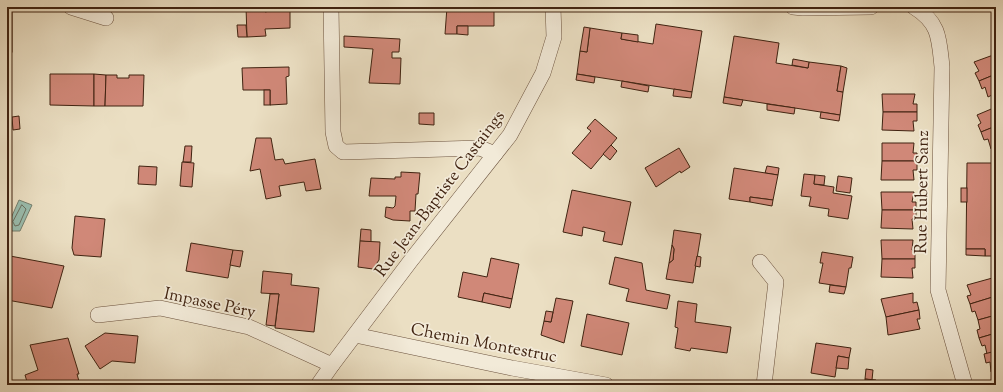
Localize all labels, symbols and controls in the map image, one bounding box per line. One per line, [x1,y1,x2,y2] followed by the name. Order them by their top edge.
[370,106,511,283] street label: Rue Jean-Baptiste Castaings
[910,130,936,254] street label: Rue Hubert Sanz
[161,283,258,325] street label: Impasse Péry
[408,318,559,370] street label: Chemin Montestruc

